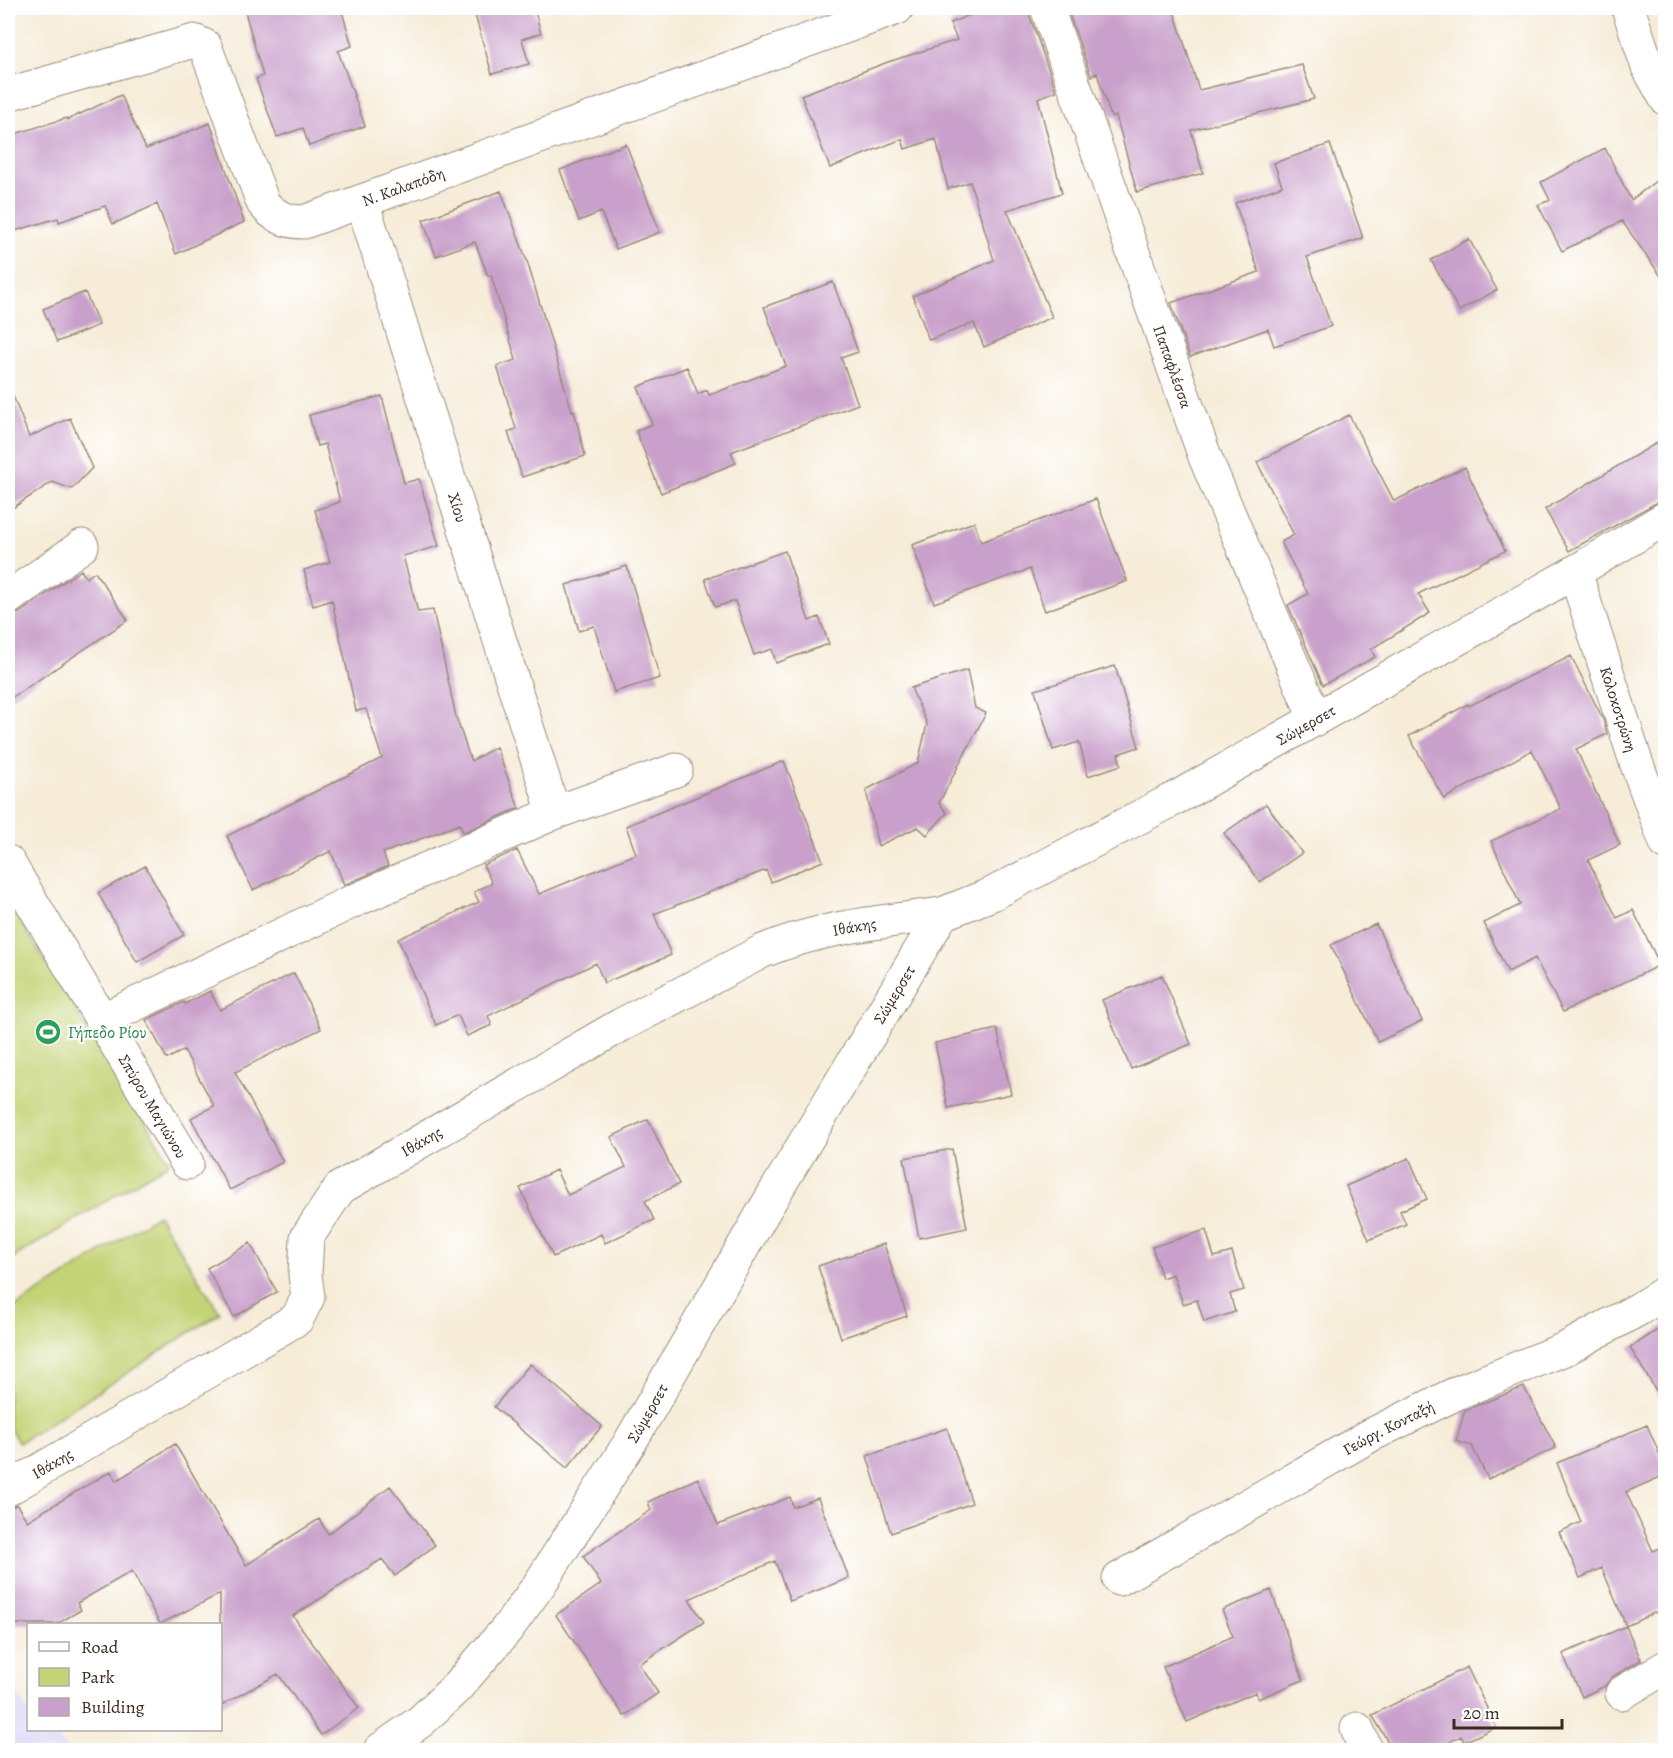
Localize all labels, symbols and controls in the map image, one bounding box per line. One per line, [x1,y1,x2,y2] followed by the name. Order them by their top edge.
[359,162,448,212] street label: Ν. Καλαπόδη
[1147,322,1197,412] street label: Παπαφλέσσα
[442,490,472,525] street label: Χίου
[1594,664,1642,755] street label: Κολοκοτρώνη
[1273,700,1340,751] street label: Σώμερσετ
[831,913,878,942] street label: Ιθάκης
[869,961,921,1028] street label: Σώμερσετ
[33,1017,63,1047] sports icon: Γήπεδο Ρίου
[68,1022,147,1044] place label: Γήπεδο Ρίου
[113,1051,192,1163] street label: Σπύρου Μαγιώνου
[397,1121,446,1162] street label: Ιθάκης
[622,1379,674,1447] street label: Σώμερσετ
[1339,1396,1438,1461] street label: Γεώργ. Κονταξή
[28,1443,77,1485] street label: Ιθάκης
[27,1623,222,1731] legend
[81,1635,119,1659] text: Road
[81,1665,115,1689] text: Park
[1454,1692,1562,1730] scale bar
[81,1695,145,1719] text: Building
[1463,1701,1500,1725] text: 20 m

